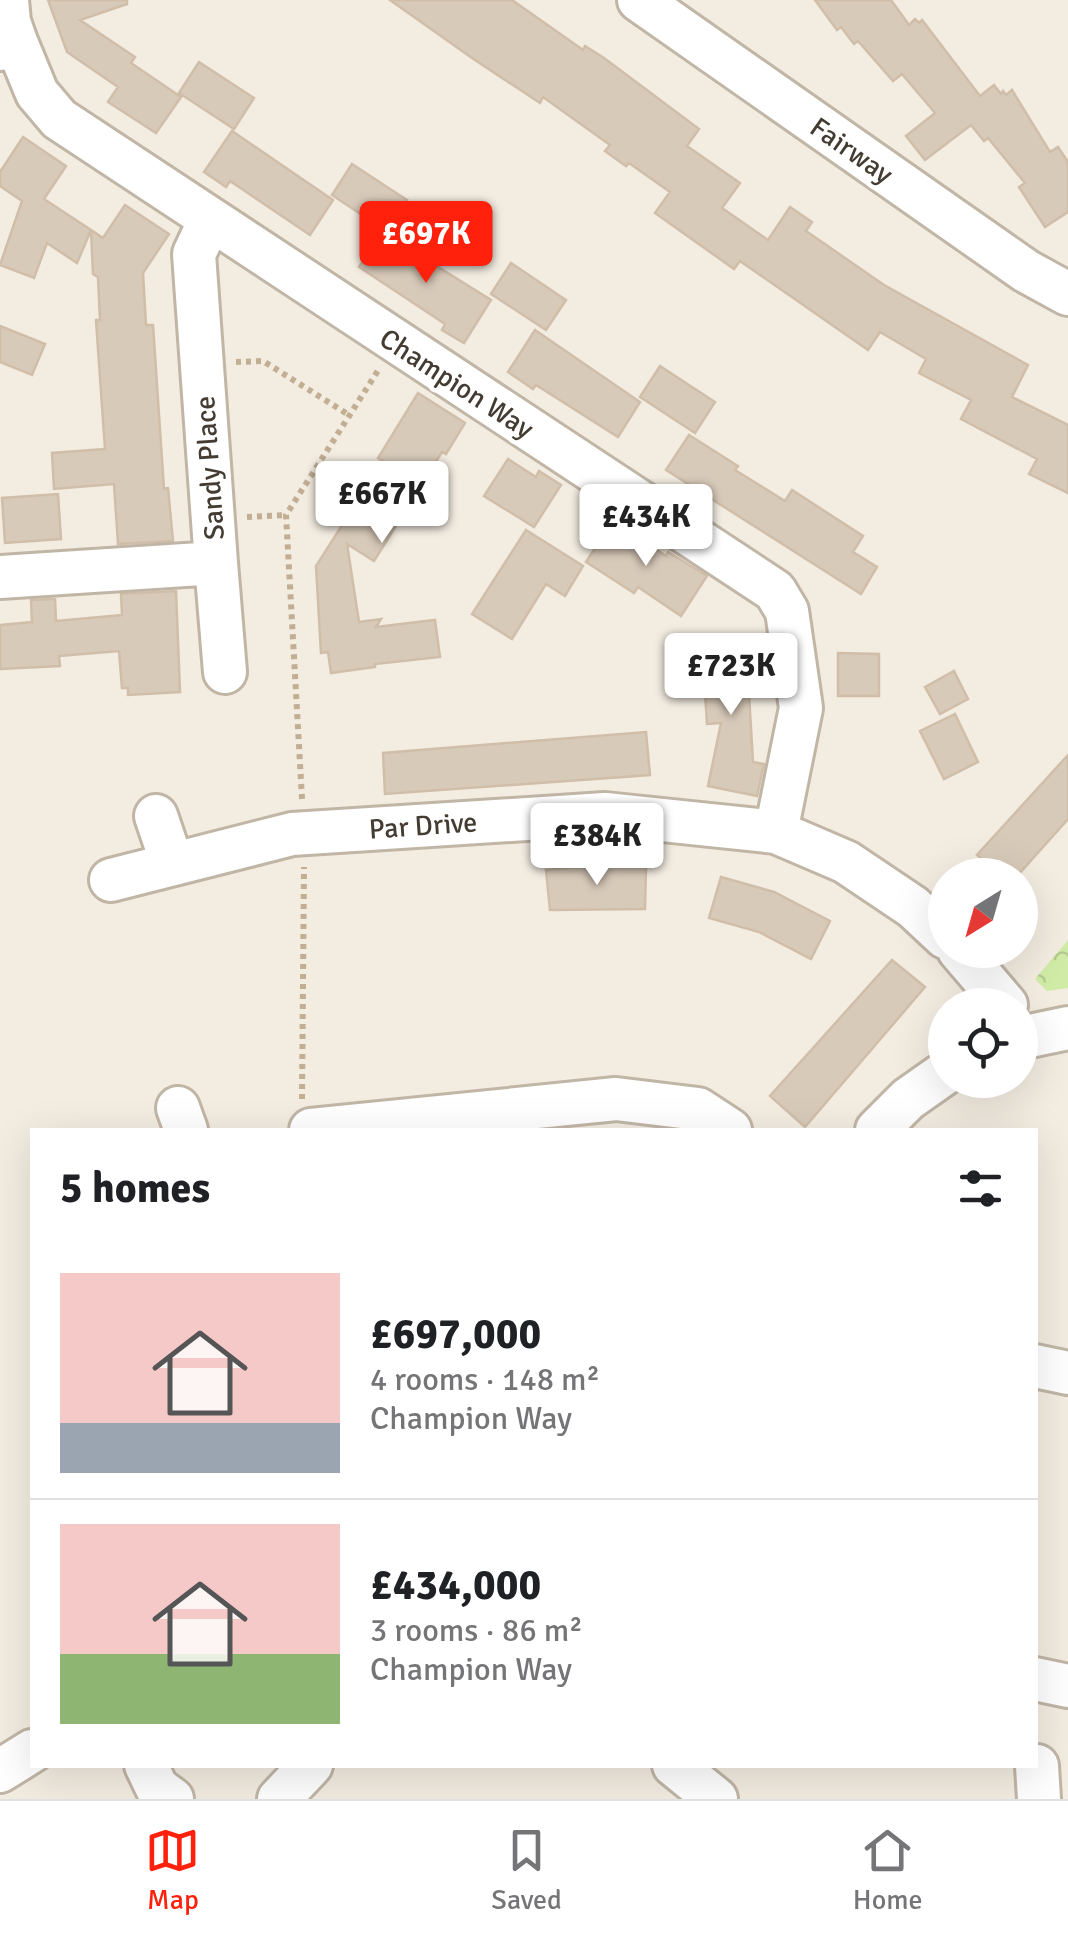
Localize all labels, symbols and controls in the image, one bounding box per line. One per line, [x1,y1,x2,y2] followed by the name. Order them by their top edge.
[803,110,899,192] street label: Fairway
[356,201,496,286] pin: £697K
[382,214,470,253] text: £697K
[373,321,540,446] street label: Champion Way
[188,395,232,541] street label: Sandy Place
[312,461,452,546] pin: £667K
[338,474,426,513] text: £667K
[576,484,716,569] pin: £434K
[602,497,690,536] text: £434K
[661,633,801,718] pin: £723K
[687,646,775,685] text: £723K
[527,803,667,888] pin: £384K
[368,805,478,847] street label: Par Drive
[553,816,641,855] text: £384K
[928,858,1038,968] north arrow
[928,858,1038,1098] map controls
[928,988,1038,1098] button: locate
[953,1161,1008,1216] icon: filters
[60,1163,210,1214] text: 5 homes
[370,1309,541,1360] text: £697,000
[140,1313,260,1433] icon: home
[370,1360,600,1399] text: 4 rooms · 148 m²
[370,1399,572,1438] text: Champion Way
[370,1560,541,1611] text: £434,000
[140,1564,260,1684] icon: home
[370,1611,583,1650] text: 3 rooms · 86 m²
[370,1650,572,1689] text: Champion Way
[145,1823,200,1917] tab: Map
[491,1823,562,1917] tab: Saved
[853,1823,923,1917] tab: Home

